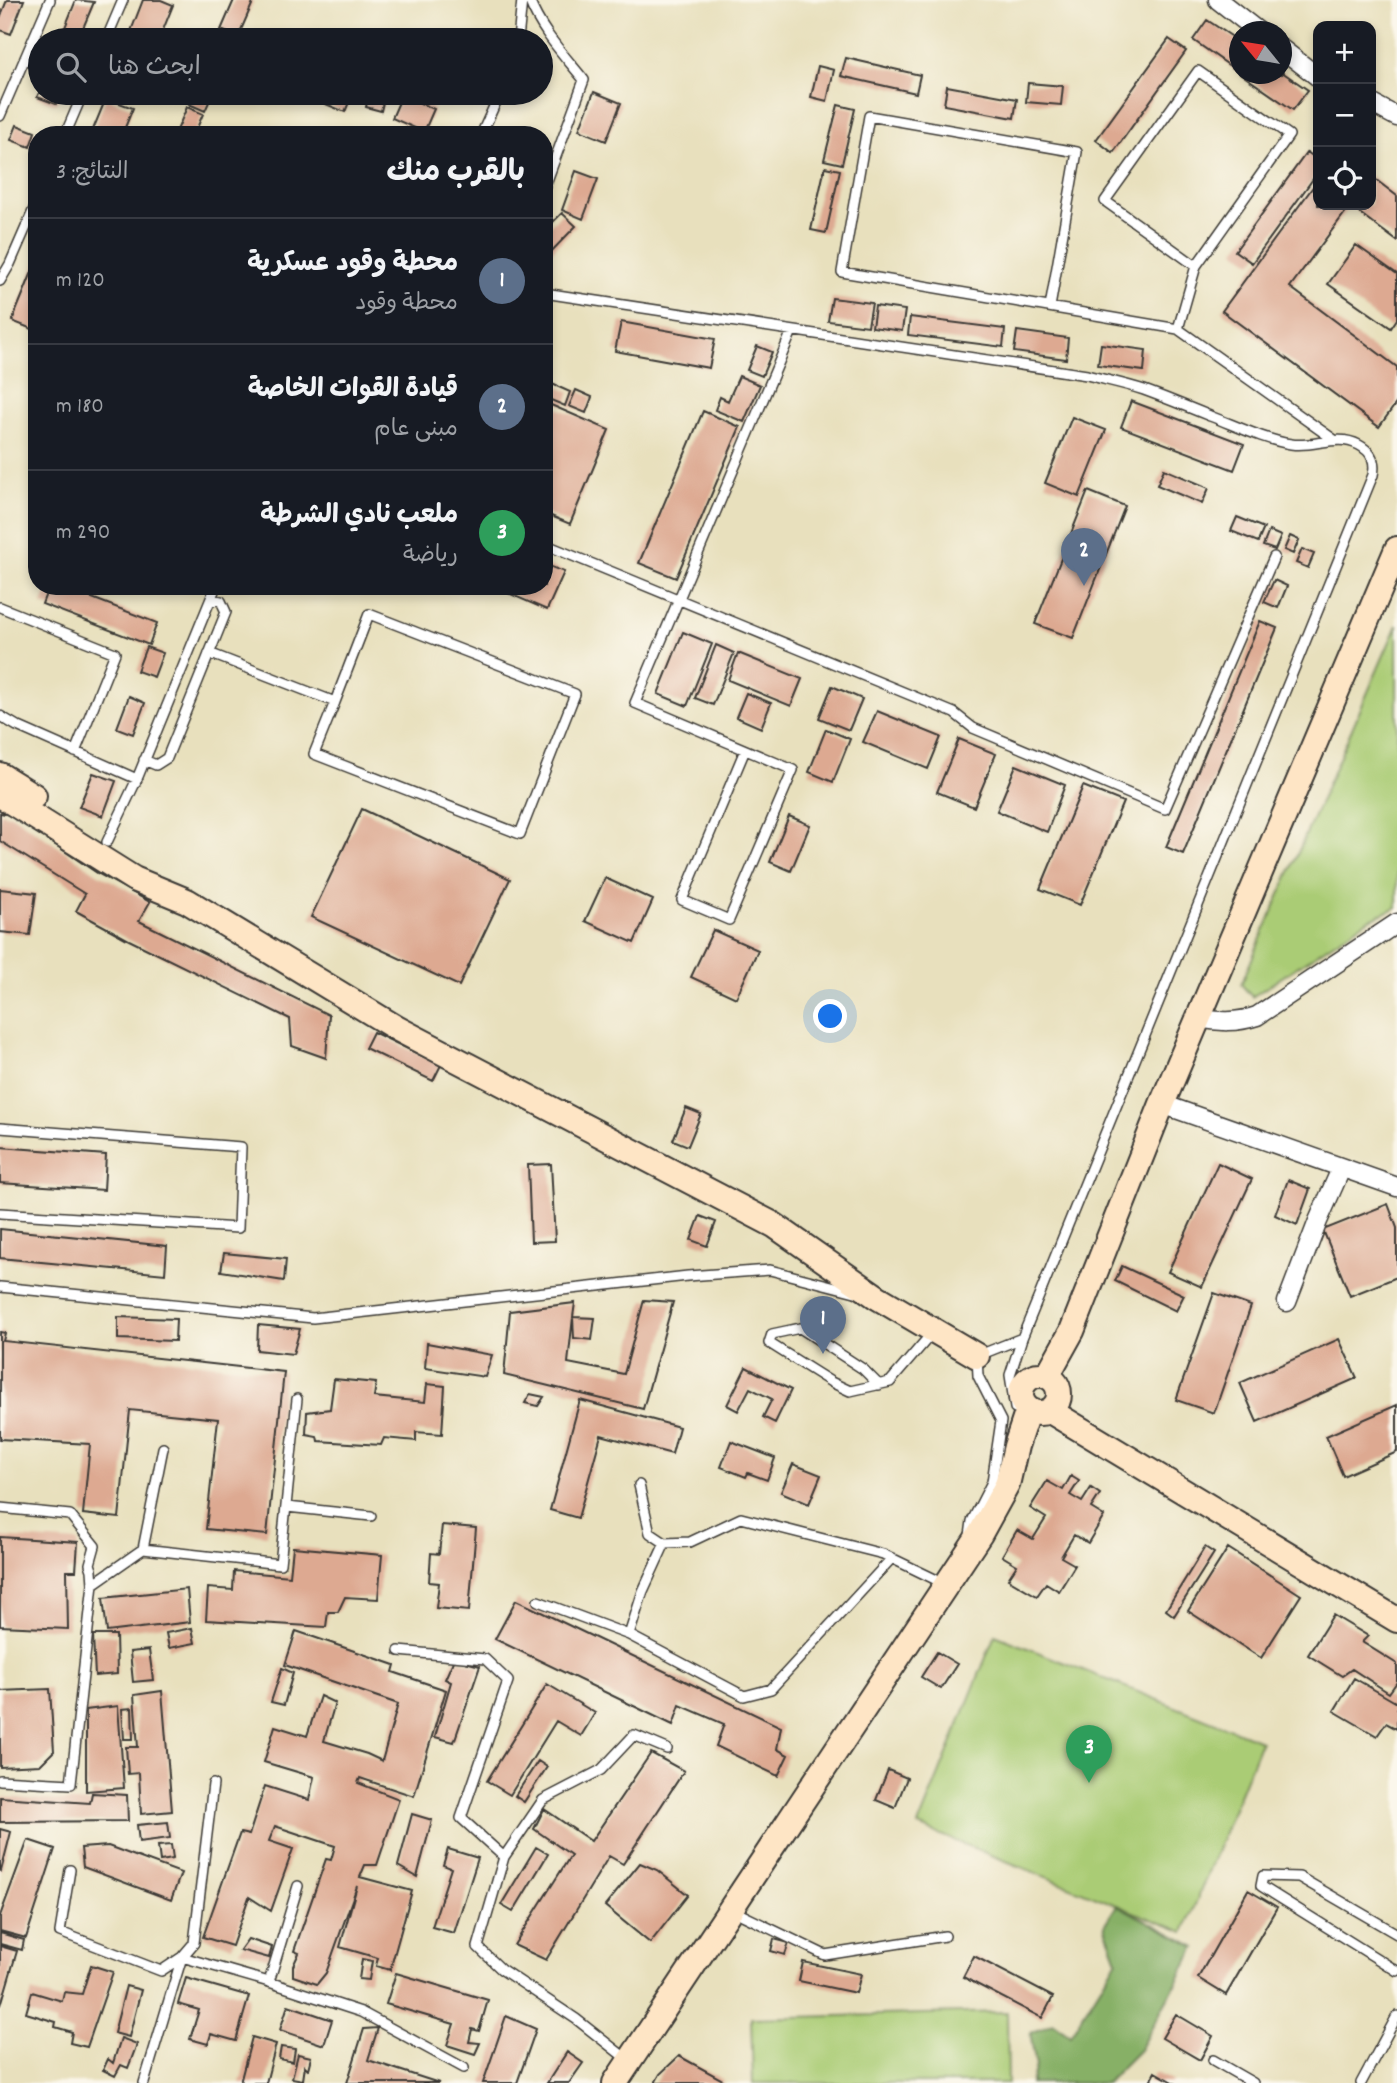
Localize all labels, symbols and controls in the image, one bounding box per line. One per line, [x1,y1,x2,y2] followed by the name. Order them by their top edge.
[1229,21,1292,84] north arrow
[1313,21,1376,210] map controls
[1313,21,1376,84] button: +
[28,28,553,105] search box
[52,48,90,86] icon: search
[108,50,201,87] text: ابحث هنا
[1313,84,1376,147] button: −
[1313,147,1376,210] button: locate
[387,153,525,196] text: بالقرب منك
[56,157,128,190] text: النتائج: 3
[247,246,458,283] text: محطة وقود عسكرية
[56,265,105,298] text: 120 m
[499,265,505,298] text: 1
[355,288,458,321] text: محطة وقود
[248,372,458,409] text: قيادة القوات الخاصة
[56,391,104,424] text: 180 m
[497,391,507,424] text: 2
[374,414,458,447] text: مبنى عام
[260,498,458,535] text: ملعب نادي الشرطة
[56,517,110,550] text: 290 m
[497,517,507,550] text: 3
[1061,528,1107,586] pin: 2
[403,540,458,573] text: رياضة
[813,999,847,1033] your location
[800,1296,846,1354] pin: 1
[1066,1725,1112,1783] pin: 3

